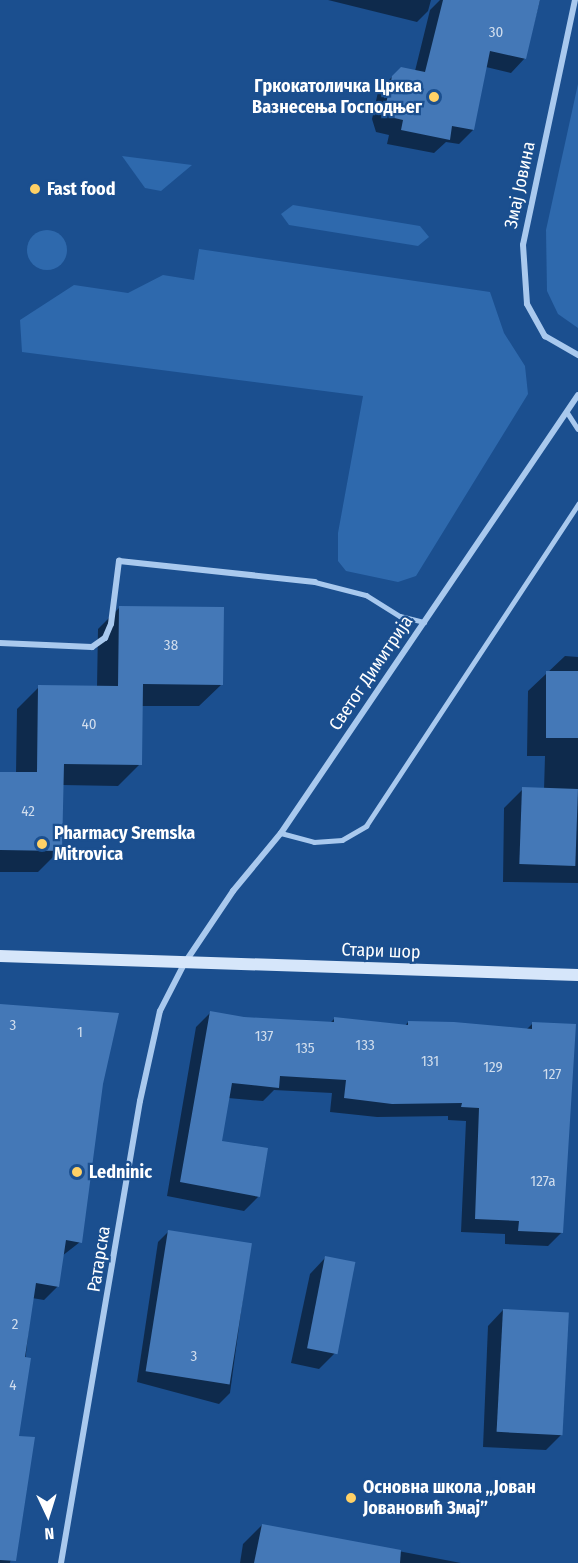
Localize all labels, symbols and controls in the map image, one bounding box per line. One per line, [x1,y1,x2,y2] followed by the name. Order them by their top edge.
[489,24,503,42] house number: 30
[252,76,422,118] place label: Гркокатоличка Црква Вазнесења Господњег
[427,90,441,104] marker: Гркокатоличка Црква Вазнесења Господњег
[500,140,540,230] street label: Змај Јовина
[47,178,115,200] place label: Fast food
[28,182,42,196] marker: Fast food
[325,611,417,735] street label: Светог Димитрија
[164,637,178,655] house number: 38
[81,716,97,734] house number: 40
[21,803,35,821] house number: 42
[54,823,195,866] place label: Pharmacy Sremska Mitrovica
[35,837,49,851] marker: Pharmacy Sremska Mitrovica
[341,939,421,963] street label: Стари шор
[10,1017,16,1035] house number: 3
[77,1024,83,1042] house number: 1
[255,1028,273,1046] house number: 137
[355,1037,375,1055] house number: 133
[295,1040,315,1058] house number: 135
[421,1053,439,1071] house number: 131
[483,1059,503,1077] house number: 129
[543,1066,561,1084] house number: 127
[89,1161,152,1183] place label: Ledninic
[70,1165,84,1179] marker: Ledninic
[530,1173,556,1191] house number: 127a
[83,1224,115,1294] street label: Ратарска
[12,1316,18,1334] house number: 2
[191,1348,197,1366] house number: 3
[9,1377,17,1395] house number: 4
[363,1477,536,1520] place label: Основна школа „Јован Јовановић Змај”
[18,1485,78,1545] north arrow
[344,1491,358,1505] marker: Основна школа „Јован Јовановић Змај”
[44,1524,55,1543] text: N

